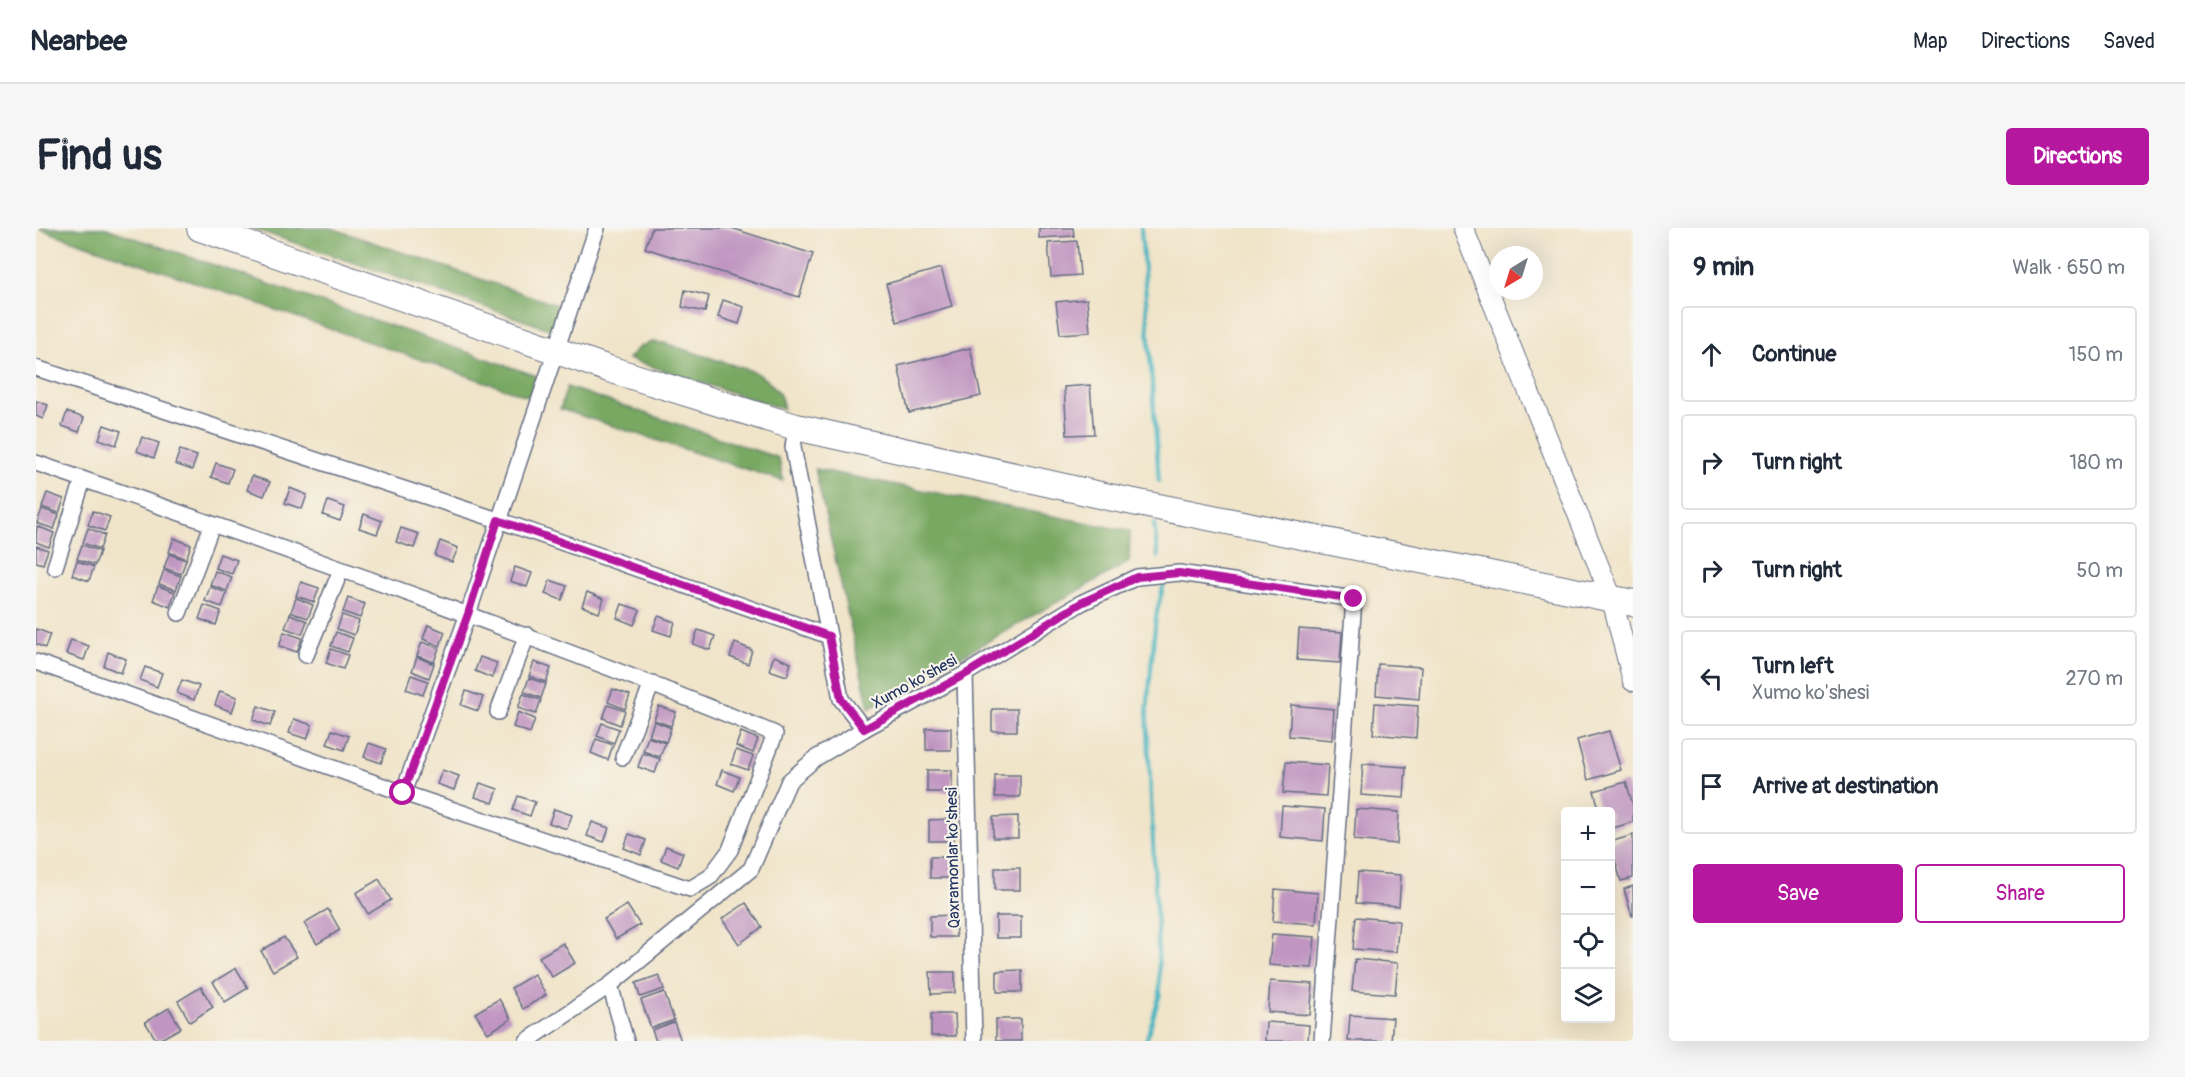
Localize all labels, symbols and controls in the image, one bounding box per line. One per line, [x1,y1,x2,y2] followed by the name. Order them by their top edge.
[30,24,127,59] text: Nearbee
[1913,28,1948,55] text: Map
[1981,28,2070,55] text: Directions
[2103,28,2155,55] text: Saved
[2006,128,2149,185] button: Directions
[36,130,162,182] text: Find us
[1489,246,1543,300] north arrow
[1693,251,1754,283] text: 9 min
[2012,255,2125,280] text: Walk · 650 m
[1695,338,1728,371] icon: ahead
[1752,340,1836,368] text: Continue
[2069,342,2123,367] text: 150 m
[1695,446,1728,479] icon: right
[1752,448,1842,476] text: Turn right
[2069,450,2123,475] text: 180 m
[1695,554,1728,587] icon: right
[1752,556,1842,584] text: Turn right
[2076,558,2123,583] text: 50 m
[1340,585,1366,611] route end
[869,650,961,713] street label: Xumo ko'shesi
[1752,652,1834,680] text: Turn left
[1695,662,1728,695] icon: left
[2065,666,2123,691] text: 270 m
[1752,680,1869,705] text: Xumo ko'shesi
[1695,770,1728,803] icon: arrive
[1752,772,1938,800] text: Arrive at destination
[389,779,415,805] route start
[942,787,964,929] street label: Qaxramonlar ko'shesi
[1561,807,1615,1023] map controls
[1561,807,1615,861] button: +
[1561,861,1615,915] button: −
[1693,864,1903,923] button: Save
[1915,864,2125,923] button: Share
[1561,915,1615,969] button: locate
[1561,969,1615,1023] button: layers

